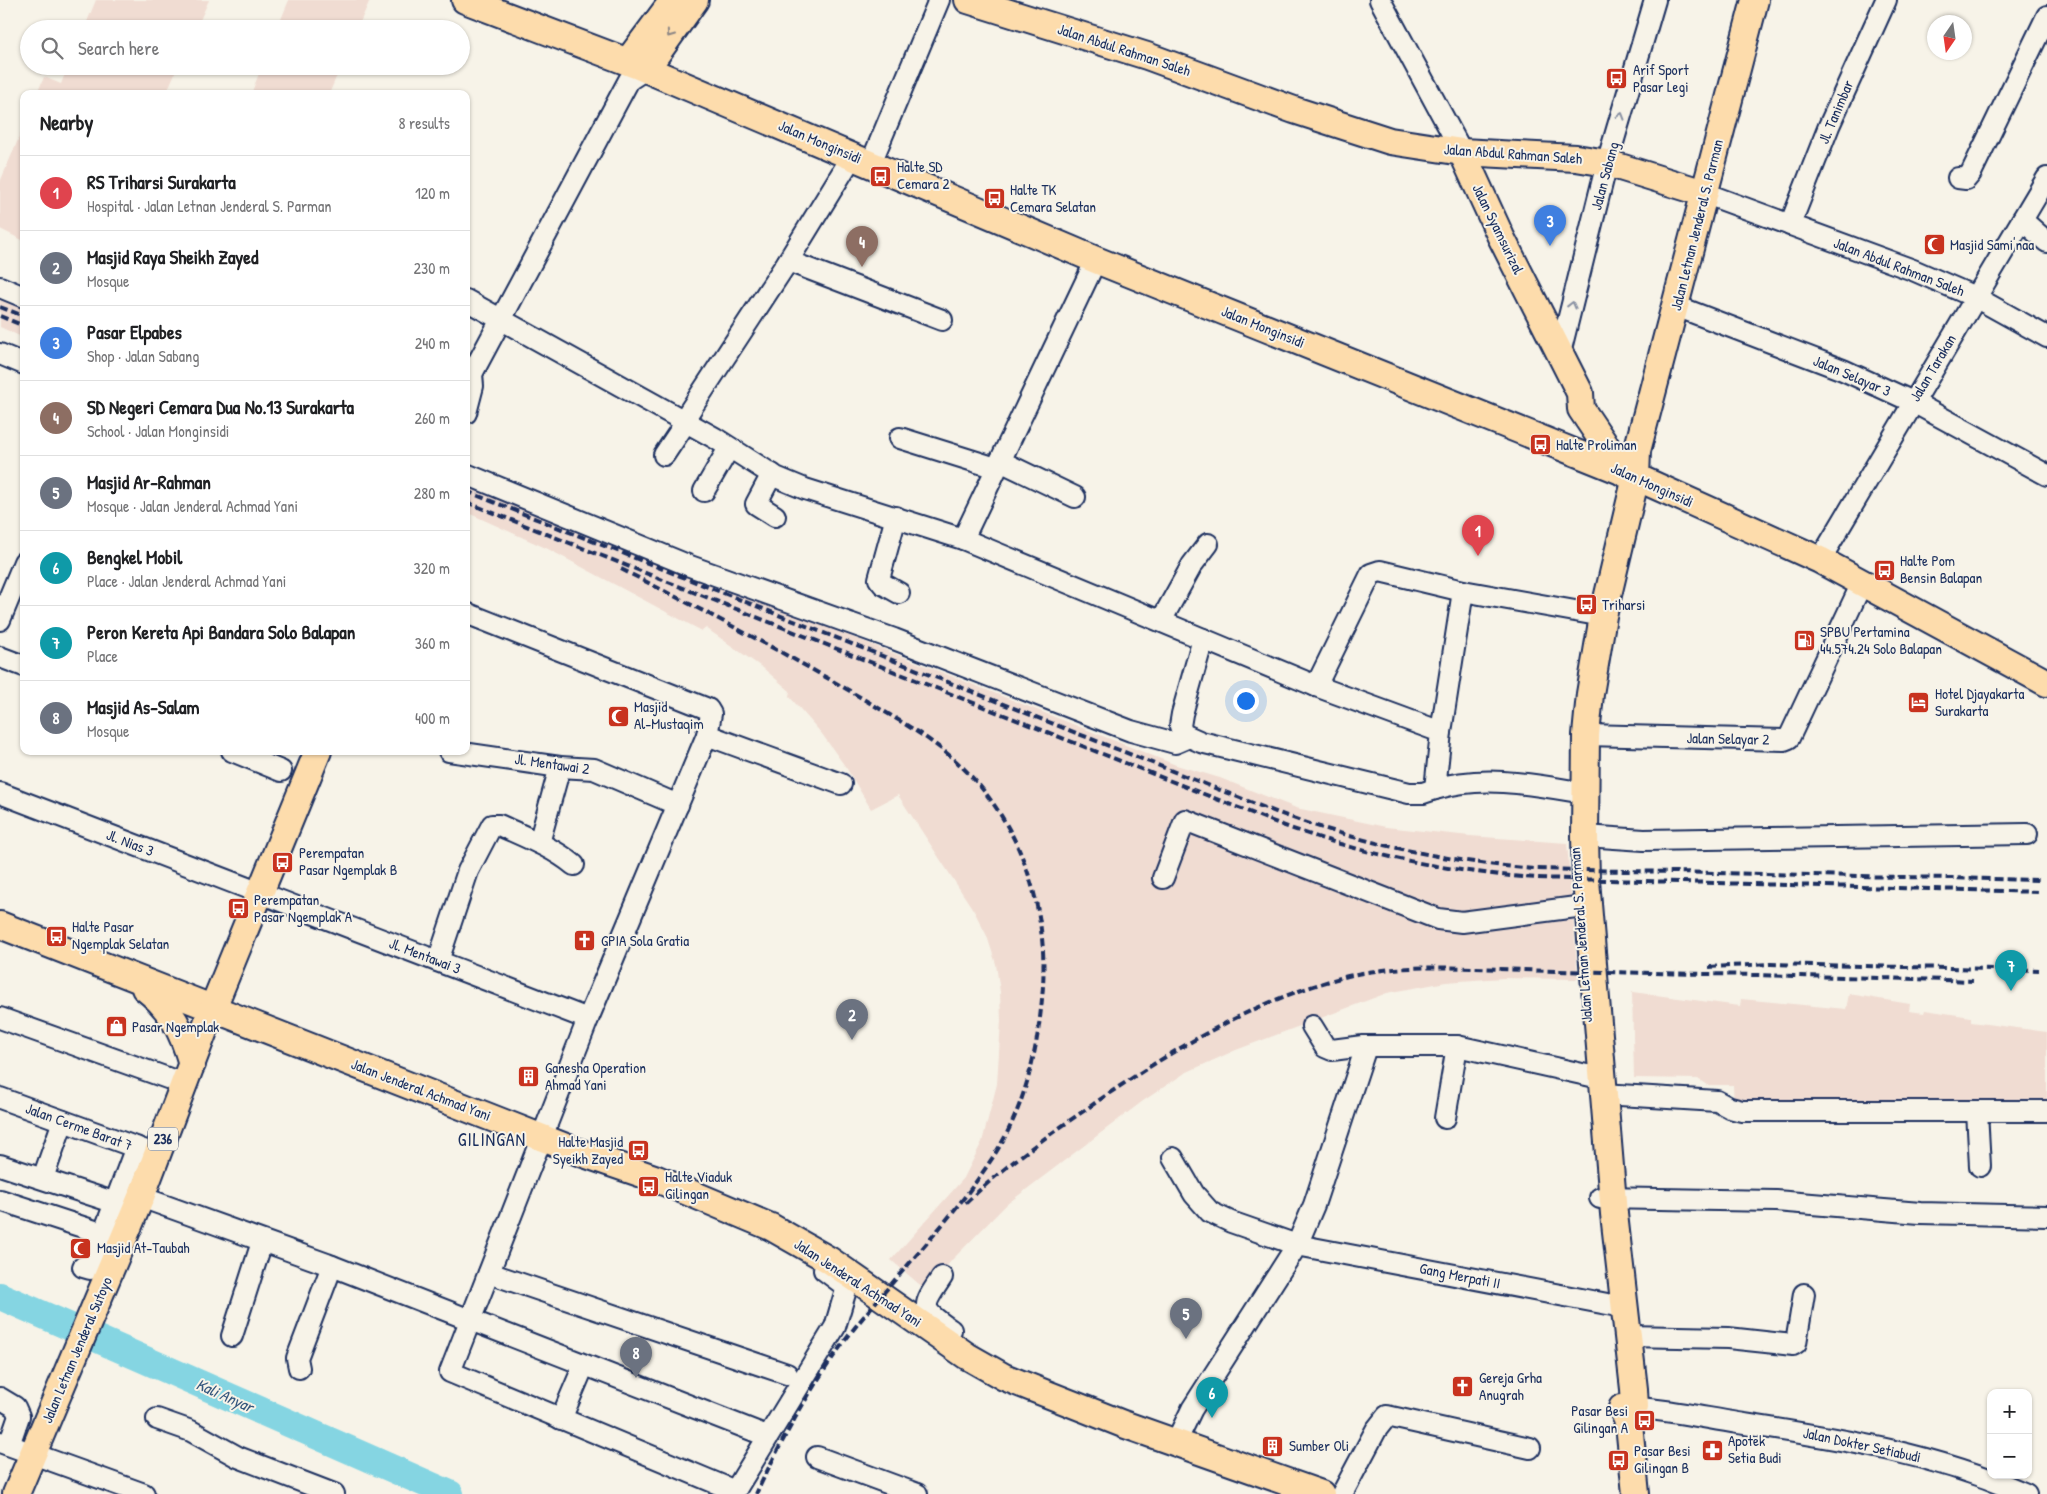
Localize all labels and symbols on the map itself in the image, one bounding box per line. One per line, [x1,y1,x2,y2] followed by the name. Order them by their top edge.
[1927,15,1972,60] north arrow
[1055,18,1193,81] street label: Jalan Abdul Rahman Saleh
[667,28,676,38] one-way arrow
[1633,59,1689,97] place label: Arif Sport Pasar Legi
[1605,67,1629,91] bus stop icon: Arif Sport Pasar Legi
[1813,77,1858,147] street label: Jl. Tanimbar
[1615,113,1625,121] one-way arrow
[775,115,865,168] street label: Jalan Monginsidi
[1665,137,1728,313] street label: Jalan Letnan Jenderal S. Parman
[1443,138,1583,169] street label: Jalan Abdul Rahman Saleh
[1585,139,1624,212] street label: Jalan Sabang
[897,156,949,194] place label: Halte SD Cemara 2
[869,164,893,188] bus stop icon: Halte SD Cemara 2
[1010,179,1096,217] place label: Halte TK Cemara Selatan
[1468,180,1529,277] street label: Jalan Syamsurizal
[982,187,1006,211] bus stop icon: Halte TK Cemara Selatan
[1534,205,1566,246] pin: 3
[846,226,878,267] pin: 4
[1831,232,1968,301] street label: Jalan Abdul Rahman Saleh
[1922,233,1946,257] mosque icon: Masjid Sami'naa
[1950,234,2034,255] place label: Masjid Sami'naa
[1218,300,1308,353] street label: Jalan Monginsidi
[1566,301,1577,310] one-way arrow
[1904,330,1961,405] street label: Jalan Tarakan
[1810,350,1894,401] street label: Jalan Selayar 3
[1528,433,1552,457] bus stop icon: Halte Proliman
[1556,434,1637,455] place label: Halte Proliman
[1608,457,1697,512] street label: Jalan Monginsidi
[1462,515,1494,556] pin: 1
[1900,550,1982,588] place label: Halte Pom Bensin Balapan
[1872,558,1896,582] bus stop icon: Halte Pom Bensin Balapan
[1574,593,1598,617] bus stop icon: Triharsi
[1602,594,1645,615] place label: Triharsi
[1820,621,1942,659] place label: SPBU Pertamina 44.574.24 Solo Balapan
[1792,629,1816,653] fuel station icon: SPBU Pertamina 44.574.24 Solo Balapan
[1935,683,2024,721] place label: Hotel Djayakarta Surakarta
[1233,688,1259,714] your location
[1907,691,1931,715] hotel icon: Hotel Djayakarta Surakarta
[634,696,704,734] place label: Masjid Al-Mustaqim
[606,704,630,728] mosque icon: Masjid Al-Mustaqim
[1686,727,1770,750] street label: Jalan Selayar 2
[513,748,591,779] street label: Jl. Mentawai 2
[103,824,157,861] street label: Jl. Nias 3
[299,842,397,880] place label: Perempatan Pasar Ngemplak B
[1564,846,1597,1023] street label: Jalan Letnan Jenderal S. Parman
[271,850,295,874] bus stop icon: Perempatan Pasar Ngemplak B
[254,889,353,927] place label: Perempatan Pasar Ngemplak A
[226,897,250,921] bus stop icon: Perempatan Pasar Ngemplak A
[72,916,170,954] place label: Halte Pasar Ngemplak Selatan
[44,924,68,948] bus stop icon: Halte Pasar Ngemplak Selatan
[573,929,597,953] church icon: GPIA Sola Gratia
[601,930,689,951] place label: GPIA Sola Gratia
[386,932,464,979] street label: Jl. Mentawai 3
[1995,950,2027,991] pin: 7
[836,999,868,1040] pin: 2
[104,1015,128,1039] shop icon: Pasar Ngemplak
[132,1016,219,1037] place label: Pasar Ngemplak
[348,1053,494,1126] street label: Jalan Jenderal Achmad Yani
[545,1057,646,1095] place label: Ganesha Operation Ahmad Yani
[517,1065,541,1089] building icon: Ganesha Operation Ahmad Yani
[23,1097,136,1156] street label: Jalan Cerme Barat 7
[458,1127,526,1152] district label: GILINGAN
[148,1128,178,1150] road number: 236
[553,1131,623,1169] place label: Halte Masjid Syeikh Zayed
[627,1139,651,1163] bus stop icon: Halte Masjid Syeikh Zayed
[665,1166,732,1204] place label: Halte Viaduk Gilingan
[637,1174,661,1198] bus stop icon: Halte Viaduk Gilingan
[790,1233,926,1332] street label: Jalan Jenderal Achmad Yani
[69,1236,93,1260] mosque icon: Masjid At-Taubah
[97,1237,190,1258] place label: Masjid At-Taubah
[1418,1257,1502,1294] street label: Gang Merpati II
[36,1274,117,1426] street label: Jalan Letnan Jenderal Sutoyo
[1170,1298,1202,1339] pin: 5
[620,1337,652,1378] pin: 8
[1479,1367,1542,1405] place label: Gereja Grha Anugrah
[193,1373,259,1418] water label: Kali Anyar
[1451,1375,1475,1399] church icon: Gereja Grha Anugrah
[1196,1377,1228,1418] pin: 6
[1571,1400,1629,1438] place label: Pasar Besi Gilingan A
[1632,1408,1656,1432] bus stop icon: Pasar Besi Gilingan A
[1801,1422,1923,1467] street label: Jalan Dokter Setiabudi
[1728,1430,1782,1468] place label: Apotek Setia Budi
[1261,1434,1285,1458] building icon: Sumber Oli
[1289,1435,1349,1456] place label: Sumber Oli
[1700,1438,1724,1462] pharmacy icon: Apotek Setia Budi
[1634,1440,1691,1478] place label: Pasar Besi Gilingan B
[1606,1448,1630,1472] bus stop icon: Pasar Besi Gilingan B

